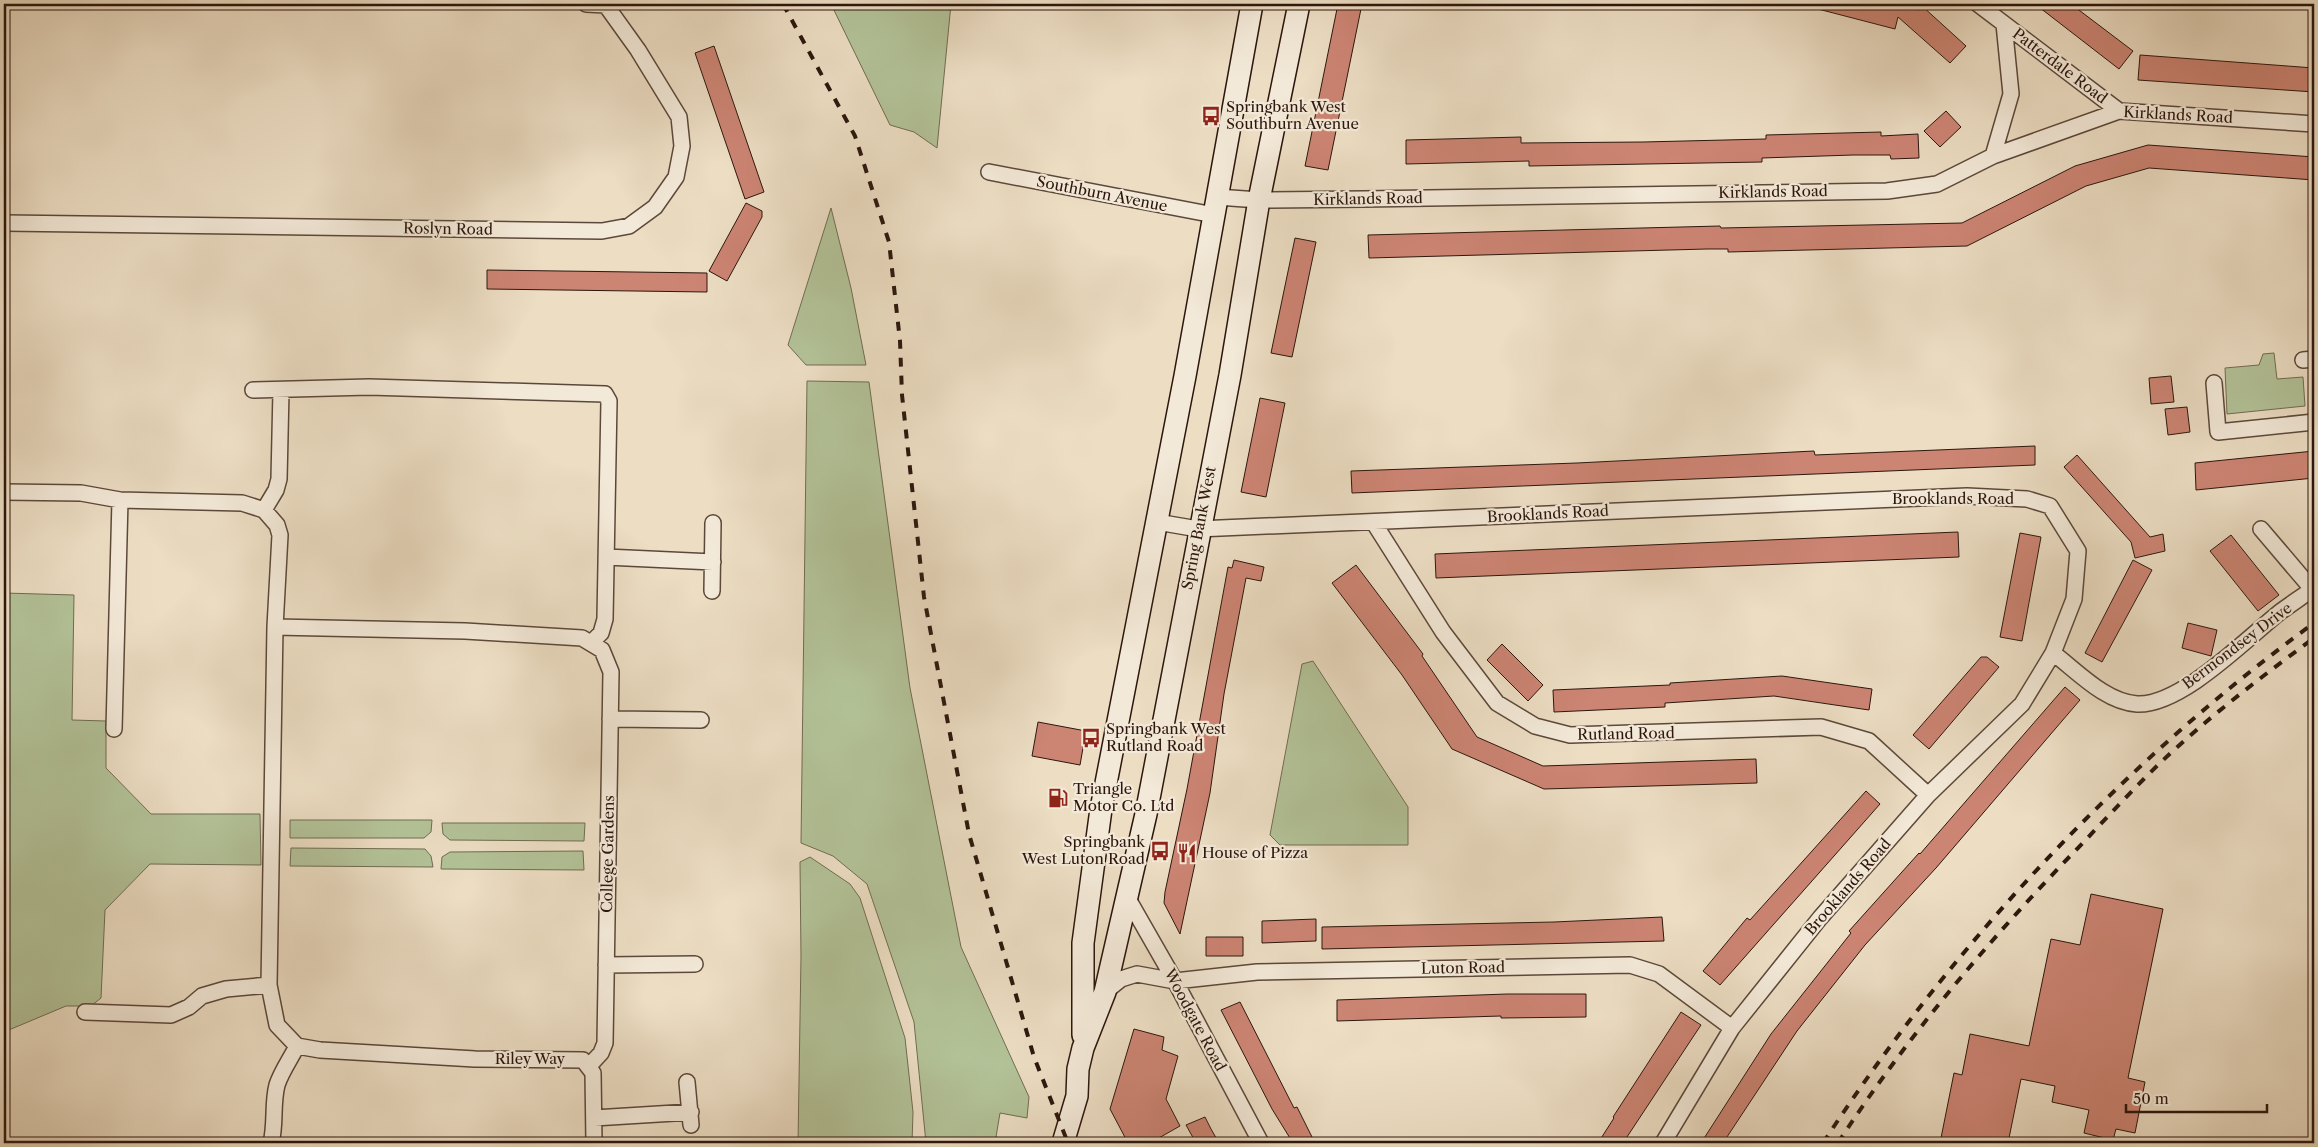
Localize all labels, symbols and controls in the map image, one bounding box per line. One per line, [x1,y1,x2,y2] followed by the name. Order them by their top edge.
[2009,24,2111,107] street label: Patterdale Road
[1226,97,1359,133] place label: Springbank West Southburn Avenue
[2123,102,2233,127] street label: Kirklands Road
[1200,105,1222,127] bus stop icon: Springbank West Southburn Avenue
[1035,172,1169,216] street label: Southburn Avenue
[1718,181,1828,202] street label: Kirklands Road
[1313,188,1423,209] street label: Kirklands Road
[403,218,493,239] street label: Roslyn Road
[1177,464,1220,591] street label: Spring Bank West
[1892,489,2014,508] street label: Brooklands Road
[1486,501,1609,526] street label: Brooklands Road
[2178,598,2295,693] street label: Bermondsey Drive
[1106,719,1226,755] place label: Springbank West Rutland Road
[1577,723,1675,744] street label: Rutland Road
[1080,727,1102,749] bus stop icon: Springbank West Rutland Road
[1073,779,1174,815] place label: Triangle Motor Co. Ltd
[1047,787,1069,809] fuel station icon: Triangle Motor Co. Ltd
[597,795,618,913] street label: College Gardens
[1021,832,1146,868] place label: Springbank West Luton Road
[1800,834,1895,939] street label: Brooklands Road
[1149,840,1171,862] bus stop icon: Springbank West Luton Road
[1176,842,1198,864] restaurant icon: House of Pizza
[1202,843,1308,862] place label: House of Pizza
[1421,957,1505,978] street label: Luton Road
[1160,964,1230,1074] street label: Woodgate Road
[495,1049,566,1068] street label: Riley Way
[2126,1082,2267,1114] scale bar
[2133,1089,2169,1108] text: 50 m

